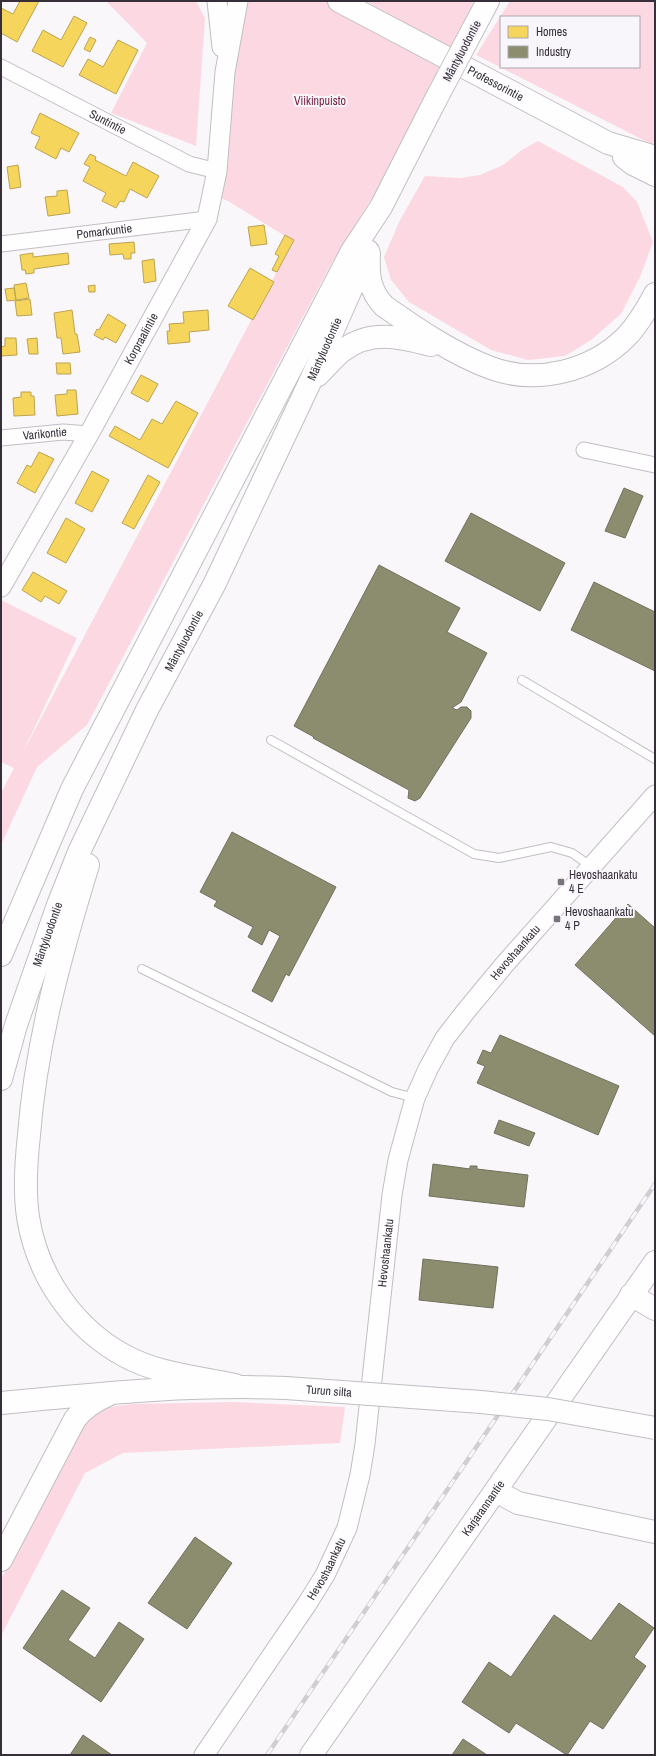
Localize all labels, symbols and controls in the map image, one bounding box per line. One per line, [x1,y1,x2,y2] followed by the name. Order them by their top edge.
[500,16,640,68] legend
[439,18,485,84] street label: Mäntyluodontie
[536,24,567,40] text: Homes
[536,44,571,60] text: Industry
[465,62,526,105] street label: Professorintie
[294,93,346,109] park label: Viikinpuisto
[86,106,129,138] street label: Suntintie
[76,220,133,243] street label: Pomarkuntie
[121,310,162,367] street label: Korpraalintie
[304,315,346,383] street label: Mäntyluodontie
[22,424,67,444] street label: Varikontie
[161,607,207,674] street label: Mäntyluodontie
[569,867,637,897] place label: Hevoshaankatu 4 E
[556,877,566,887] marker: Hevoshaankatu 4 E
[29,900,66,969] street label: Mäntyluodontie
[565,904,633,934] place label: Hevoshaankatu 4 P
[552,914,562,924] marker: Hevoshaankatu 4 P
[487,921,544,983] street label: Hevoshaankatu
[374,1218,397,1288] street label: Hevoshaankatu
[305,1381,353,1401] street label: Turun silta
[458,1477,508,1539] street label: Karjarannantie
[303,1535,349,1603] street label: Hevoshaankatu

